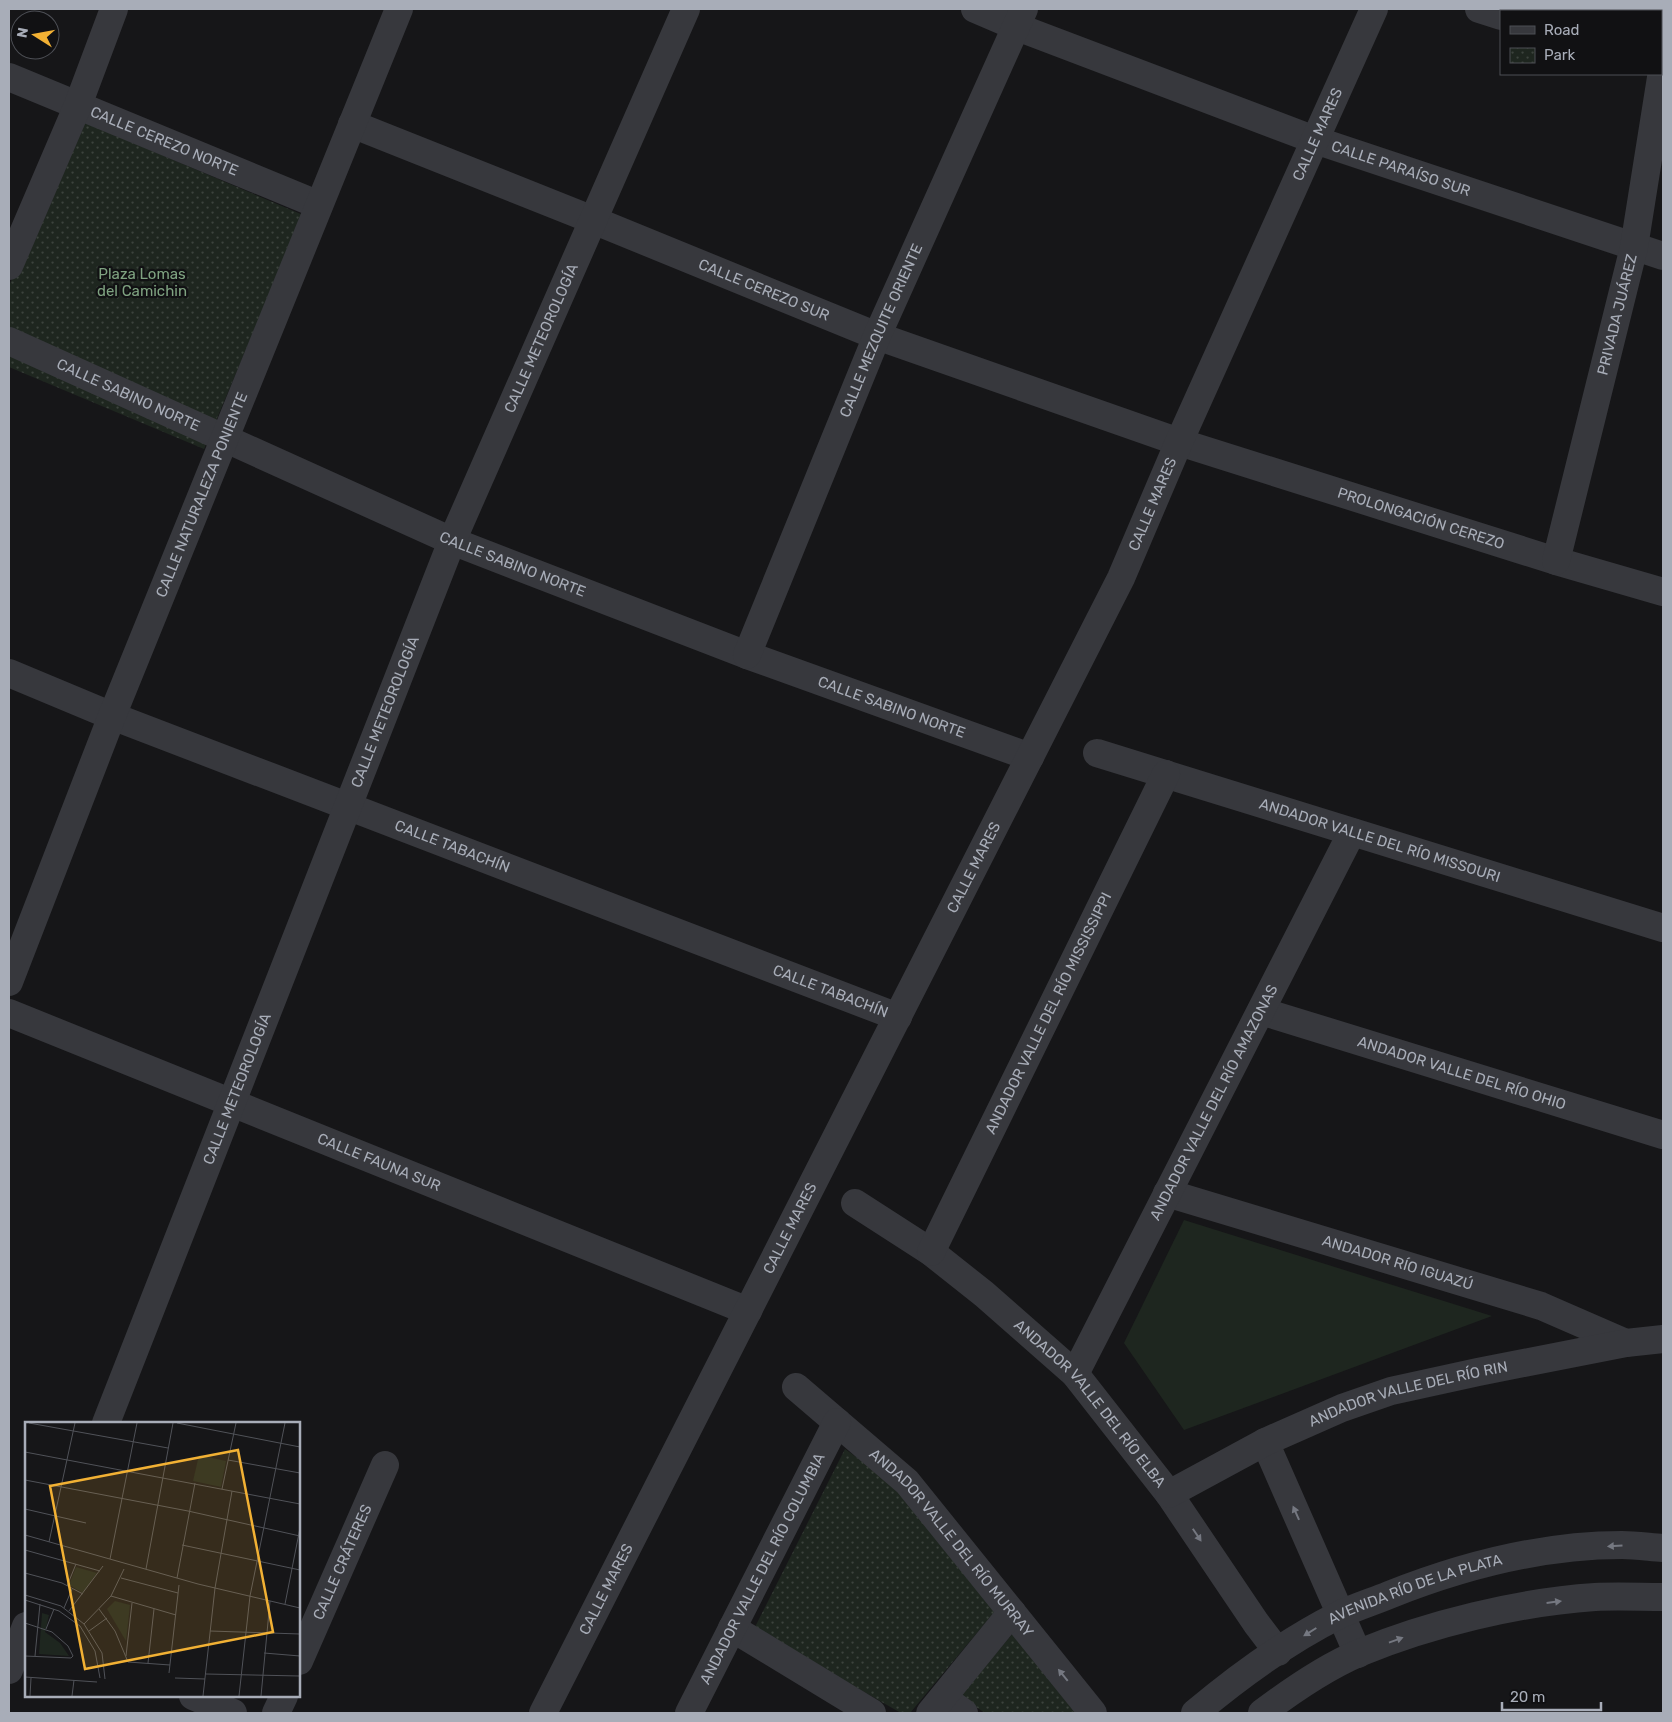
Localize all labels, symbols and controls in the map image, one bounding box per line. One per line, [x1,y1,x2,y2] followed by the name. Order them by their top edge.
[10,10,60,60] north arrow
[1500,10,1662,75] legend
[1544,21,1580,39] text: Road
[13,26,32,39] text: N
[1544,46,1575,64] text: Park
[1289,85,1346,184] street label: CALLE MARES
[88,103,241,180] street label: CALLE CEREZO NORTE
[1329,137,1473,200] street label: CALLE PARAÍSO SUR
[836,241,926,420] street label: CALLE MEZQUITE ORIENTE
[1594,252,1641,377] street label: PRIVADA JUÁREZ
[696,255,832,325] street label: CALLE CEREZO SUR
[500,261,582,416] street label: CALLE METEOROLOGÍA
[97,265,187,300] park label: Plaza Lomas del Camichin
[54,355,203,435] street label: CALLE SABINO NORTE
[152,390,251,600] street label: CALLE NATURALEZA PONIENTE
[1125,455,1180,554] street label: CALLE MARES
[1335,484,1507,553] street label: PROLONGACIÓN CEREZO
[437,528,588,601] street label: CALLE SABINO NORTE
[347,633,423,790] street label: CALLE METEOROLOGÍA
[815,672,968,742] street label: CALLE SABINO NORTE
[1257,795,1503,886] street label: ANDADOR VALLE DEL RÍO MISSOURI
[392,816,512,877] street label: CALLE TABACHÍN
[943,819,1004,916] street label: CALLE MARES
[981,889,1115,1137] street label: ANDADOR VALLE DEL RÍO MISSISSIPPI
[770,961,891,1021] street label: CALLE TABACHÍN
[1146,981,1282,1223] street label: ANDADOR VALLE DEL RÍO AMAZONAS
[199,1010,275,1167] street label: CALLE METEOROLOGÍA
[1355,1032,1568,1114] street label: ANDADOR VALLE DEL RÍO OHIO
[315,1129,444,1195] street label: CALLE FAUNA SUR
[759,1180,821,1277] street label: CALLE MARES
[1320,1231,1475,1294] street label: ANDADOR RÍO IGUAZÚ
[1010,1316,1169,1491] street label: ANDADOR VALLE DEL RÍO ELBA
[1306,1357,1509,1431] street label: ANDADOR VALLE DEL RÍO RIN
[25,1422,300,1697] inset map
[866,1445,1037,1641] street label: ANDADOR VALLE DEL RÍO MURRAY
[696,1450,829,1687] street label: ANDADOR VALLE DEL RÍO COLUMBIA
[309,1501,376,1623] street label: CALLE CRÁTERES
[1291,1506,1299,1520] one-way arrow
[1192,1528,1202,1542] one-way arrow
[575,1541,637,1638] street label: CALLE MARES
[1606,1542,1622,1550] one-way arrow
[1325,1551,1504,1628] street label: AVENIDA RÍO DE LA PLATA
[1546,1598,1562,1606] one-way arrow
[1303,1627,1316,1636] one-way arrow
[1389,1636,1404,1644] one-way arrow
[1057,1669,1068,1682] one-way arrow
[1502,1680,1601,1712] scale bar
[1510,1688,1545,1706] text: 20 m

